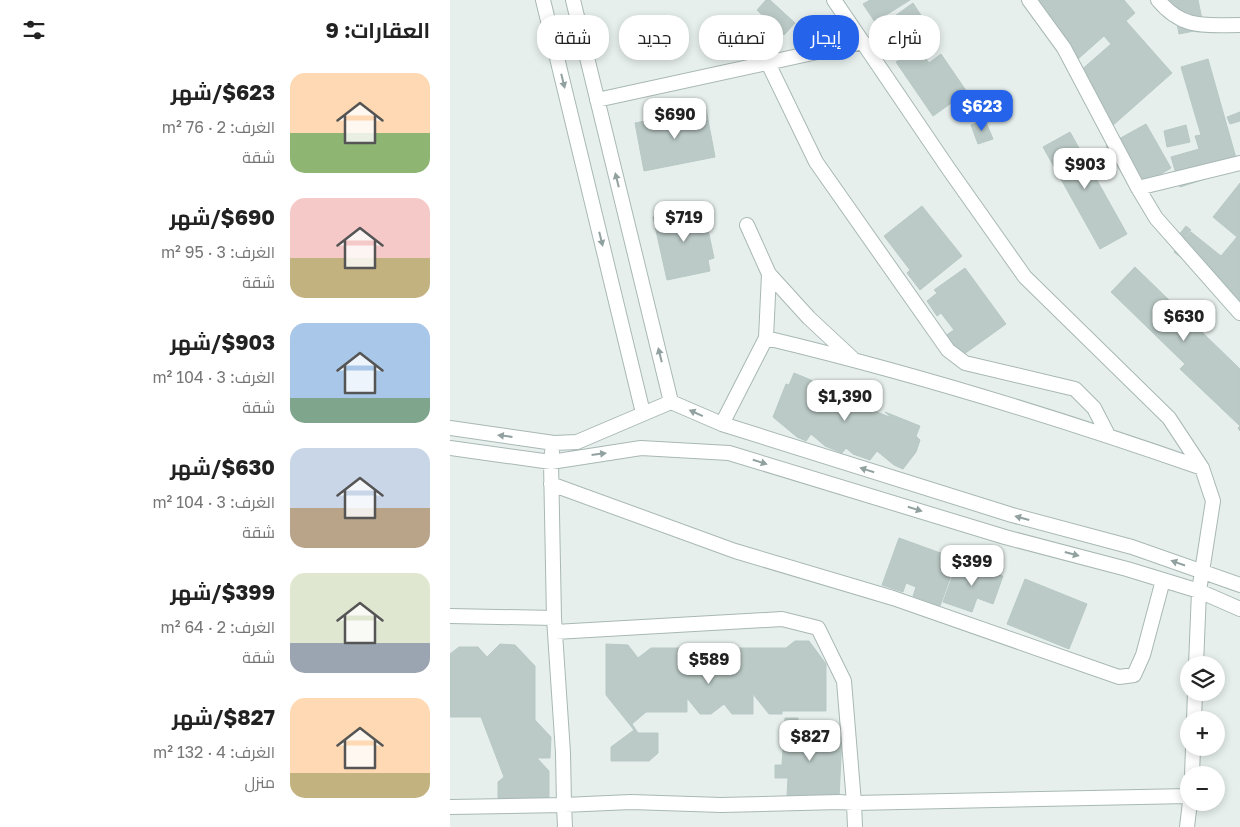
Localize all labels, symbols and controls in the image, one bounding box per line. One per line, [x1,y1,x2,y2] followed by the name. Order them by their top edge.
[537,15,609,60] chip: شقة
[619,15,689,60] chip: جديد
[699,15,783,60] chip: تصفية
[793,15,859,60] chip: إيجار
[869,15,940,60] chip: شراء
[20,16,48,44] icon: filters
[325,17,430,43] text: العقارات: 9
[559,74,567,89] one-way arrow
[171,79,275,105] text: $623/شهر
[952,90,1012,132] pin: $623
[330,93,390,153] icon: home
[962,96,1002,116] text: $623
[645,98,705,140] pin: $690
[654,104,696,124] text: $690
[162,117,275,137] text: الغرف: 2 · 76 m²
[242,147,275,167] text: شقة
[1055,148,1115,190] pin: $903
[1064,154,1106,174] text: $903
[613,173,621,188] one-way arrow
[654,200,714,243] pin: $719
[169,204,275,230] text: $690/شهر
[665,207,703,227] text: $719
[330,218,390,278] icon: home
[597,232,605,247] one-way arrow
[161,242,275,262] text: الغرف: 3 · 95 m²
[242,272,275,292] text: شقة
[1154,300,1214,342] pin: $630
[1163,306,1205,326] text: $630
[170,329,275,355] text: $903/شهر
[330,343,390,403] icon: home
[656,347,664,362] one-way arrow
[152,367,275,387] text: الغرف: 3 · 104 m²
[804,380,886,422] pin: $1,390
[818,386,872,406] text: $1,390
[242,397,275,417] text: شقة
[689,409,703,417] one-way arrow
[497,432,513,440] one-way arrow
[592,450,608,458] one-way arrow
[170,454,275,480] text: $630/شهر
[753,459,768,467] one-way arrow
[859,465,874,473] one-way arrow
[330,468,390,528] icon: home
[152,492,275,512] text: الغرف: 3 · 104 m²
[908,506,923,514] one-way arrow
[1014,513,1029,521] one-way arrow
[242,522,275,542] text: شقة
[942,544,1002,587] pin: $399
[1064,550,1079,558] one-way arrow
[952,551,992,571] text: $399
[1170,559,1185,566] one-way arrow
[170,579,275,605] text: $399/شهر
[330,593,390,653] icon: home
[161,617,275,637] text: الغرف: 2 · 64 m²
[679,642,739,685] pin: $589
[242,647,275,667] text: شقة
[689,649,729,669] text: $589
[1180,656,1225,811] map controls
[1180,656,1225,701] button: layers
[172,704,275,730] text: $827/شهر
[1180,711,1225,756] button: +
[330,718,390,778] icon: home
[780,720,840,762] pin: $827
[790,726,830,746] text: $827
[153,742,275,762] text: الغرف: 4 · 132 m²
[1180,766,1225,811] button: −
[245,772,275,792] text: منزل

